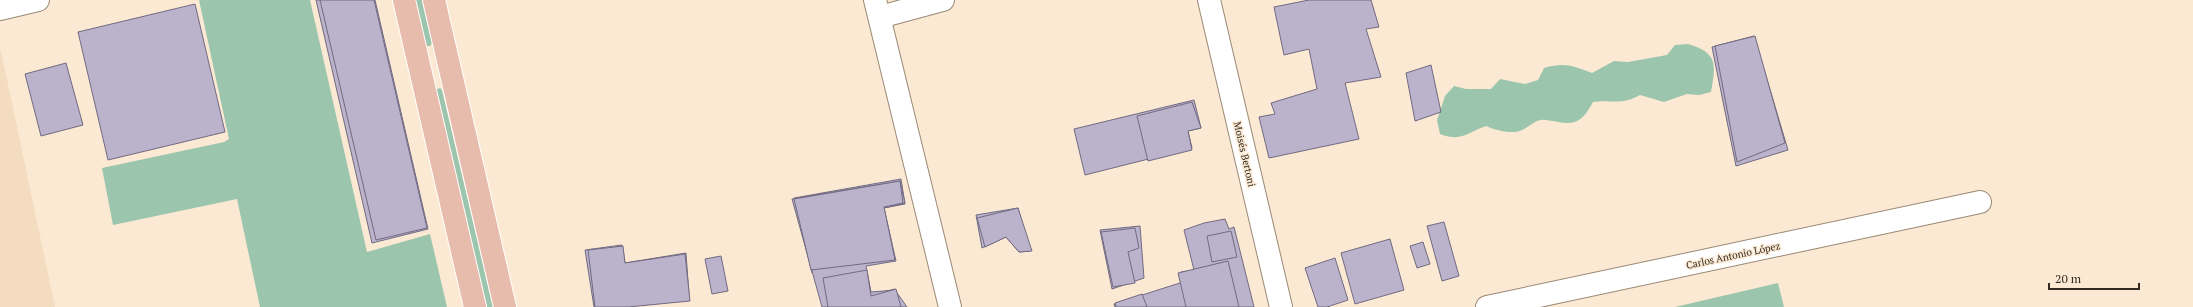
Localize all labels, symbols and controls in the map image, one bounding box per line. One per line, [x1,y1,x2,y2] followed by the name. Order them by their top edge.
[1231,120,1258,188] street label: Moisés Bertoni
[1685,239,1781,272] street label: Carlos Antonio López
[2049,265,2139,291] scale bar
[2055,271,2082,286] text: 20 m

